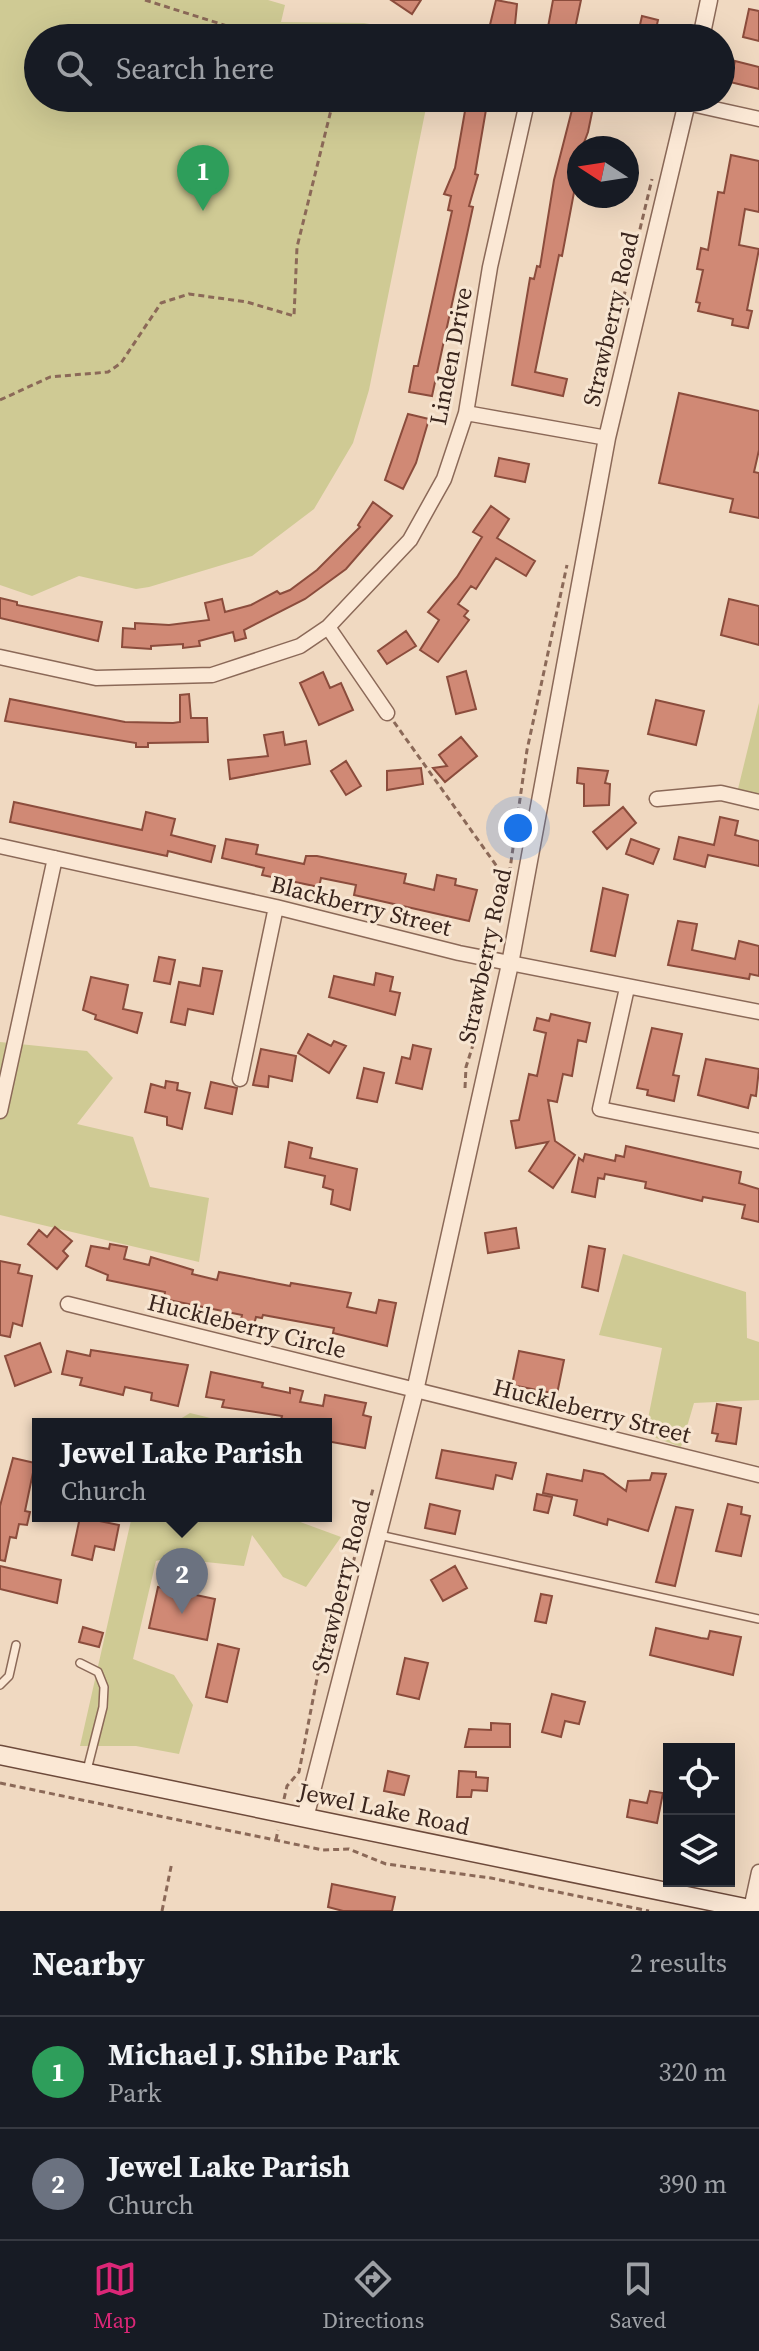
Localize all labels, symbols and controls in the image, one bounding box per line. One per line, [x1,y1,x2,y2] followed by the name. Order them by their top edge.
[24,24,735,112] search box
[52,46,96,90] icon: search
[116,48,274,89] text: Search here
[567,136,639,208] north arrow
[177,145,229,211] pin: 1
[574,228,647,409] street label: Strawberry Road
[421,284,480,428] street label: Linden Drive
[498,808,538,848] your location
[450,865,519,1046] street label: Strawberry Road
[267,867,455,944] street label: Blackberry Street
[144,1285,350,1366] street label: Huckleberry Circle
[490,1370,695,1451] street label: Huckleberry Street
[32,1418,332,1522] popup
[61,1432,303,1473] text: Jewel Lake Parish
[61,1473,147,1509] text: Church
[303,1495,378,1676] street label: Strawberry Road
[156,1548,208,1614] pin: 2
[663,1743,735,1887] map controls
[663,1743,735,1815] button: locate
[294,1774,473,1843] street label: Jewel Lake Road
[663,1815,735,1887] button: layers
[32,1940,145,1986] text: Nearby
[630,1945,727,1981] text: 2 results
[108,2034,399,2075] text: Michael J. Shibe Park
[51,2054,65,2090] text: 1
[659,2054,727,2090] text: 320 m
[108,2075,161,2111] text: Park
[108,2146,350,2187] text: Jewel Lake Parish
[51,2166,65,2202] text: 2
[659,2166,727,2202] text: 390 m
[108,2187,194,2223] text: Church
[93,2257,137,2335] tab: Map
[322,2257,424,2335] tab: Directions
[610,2257,666,2335] tab: Saved

